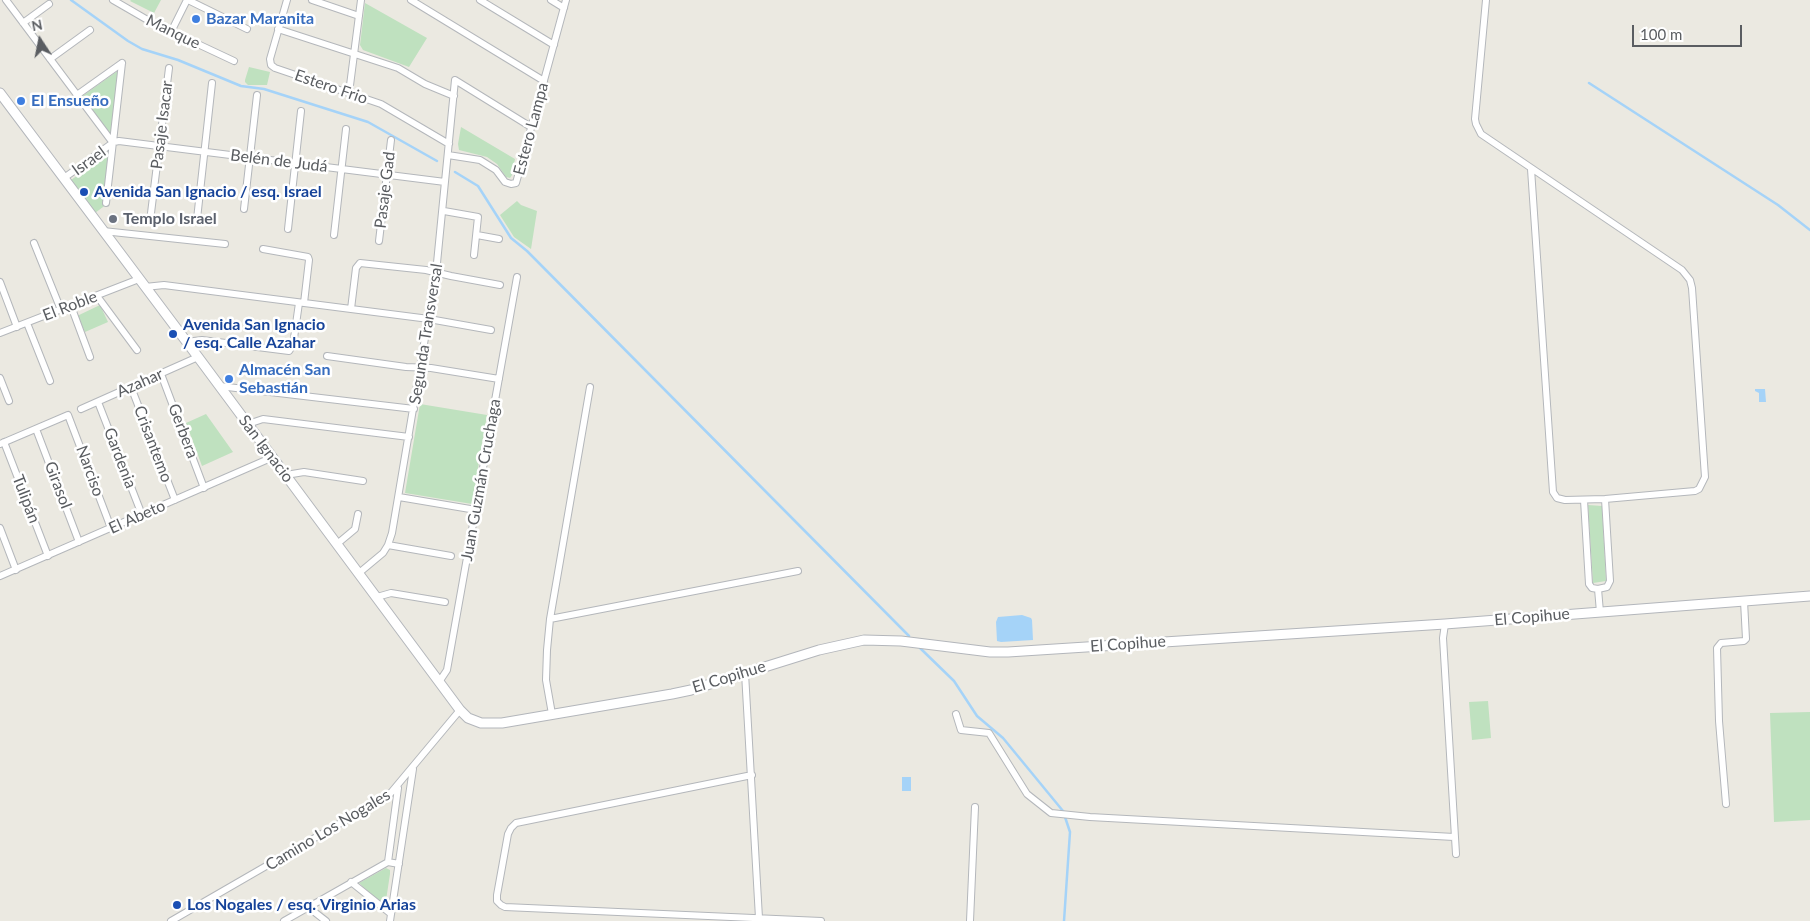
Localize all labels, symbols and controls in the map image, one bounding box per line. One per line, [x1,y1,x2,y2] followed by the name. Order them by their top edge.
[206,9,314,29] place label: Bazar Maranita
[143,11,203,53] street label: Manque
[190,13,202,25] marker: Bazar Maranita
[15,15,65,65] north arrow
[30,15,44,34] text: N
[1635,15,1745,47] scale bar
[1640,25,1682,43] text: 100 m
[292,66,370,108] street label: Estero Frio
[147,80,177,170] street label: Pasaje Isacar
[509,81,553,177] street label: Estero Lampa
[31,91,109,111] place label: El Ensueño
[15,95,27,107] marker: El Ensueño
[68,142,110,180] street label: Israel
[229,146,329,176] street label: Belén de Judá
[371,151,399,229] street label: Pasaje Gad
[94,182,322,202] place label: Avenida San Ignacio / esq. Israel
[78,186,90,198] marker: Avenida San Ignacio / esq. Israel
[123,209,217,229] place label: Templo Israel
[107,213,119,225] marker: Templo Israel
[405,262,447,406] street label: Segunda Transversal
[40,287,100,325] street label: El Roble
[183,315,325,353] place label: Avenida San Ignacio / esq. Calle Azahar
[167,328,179,340] marker: Avenida San Ignacio / esq. Calle Azahar
[239,360,330,398] place label: Almacén San Sebastián
[114,364,166,402] street label: Azahar
[223,373,235,385] marker: Almacén San Sebastián
[457,397,505,563] street label: Juan Guzmán Cruchaga
[164,401,202,461] street label: Gerbera
[130,403,176,485] street label: Crisantemo
[234,411,298,487] street label: San Ignacio
[100,425,140,491] street label: Gardenia
[72,443,108,499] street label: Narciso
[40,459,76,511] street label: Girasol
[8,472,44,526] street label: Tulipán
[106,496,168,538] street label: El Abeto
[1493,604,1571,630] street label: El Copihue
[1090,632,1166,656] street label: El Copihue
[690,657,768,697] street label: El Copihue
[262,785,394,875] street label: Camino Los Nogales
[187,895,416,915] place label: Los Nogales / esq. Virginio Arias
[171,899,183,911] marker: Los Nogales / esq. Virginio Arias

